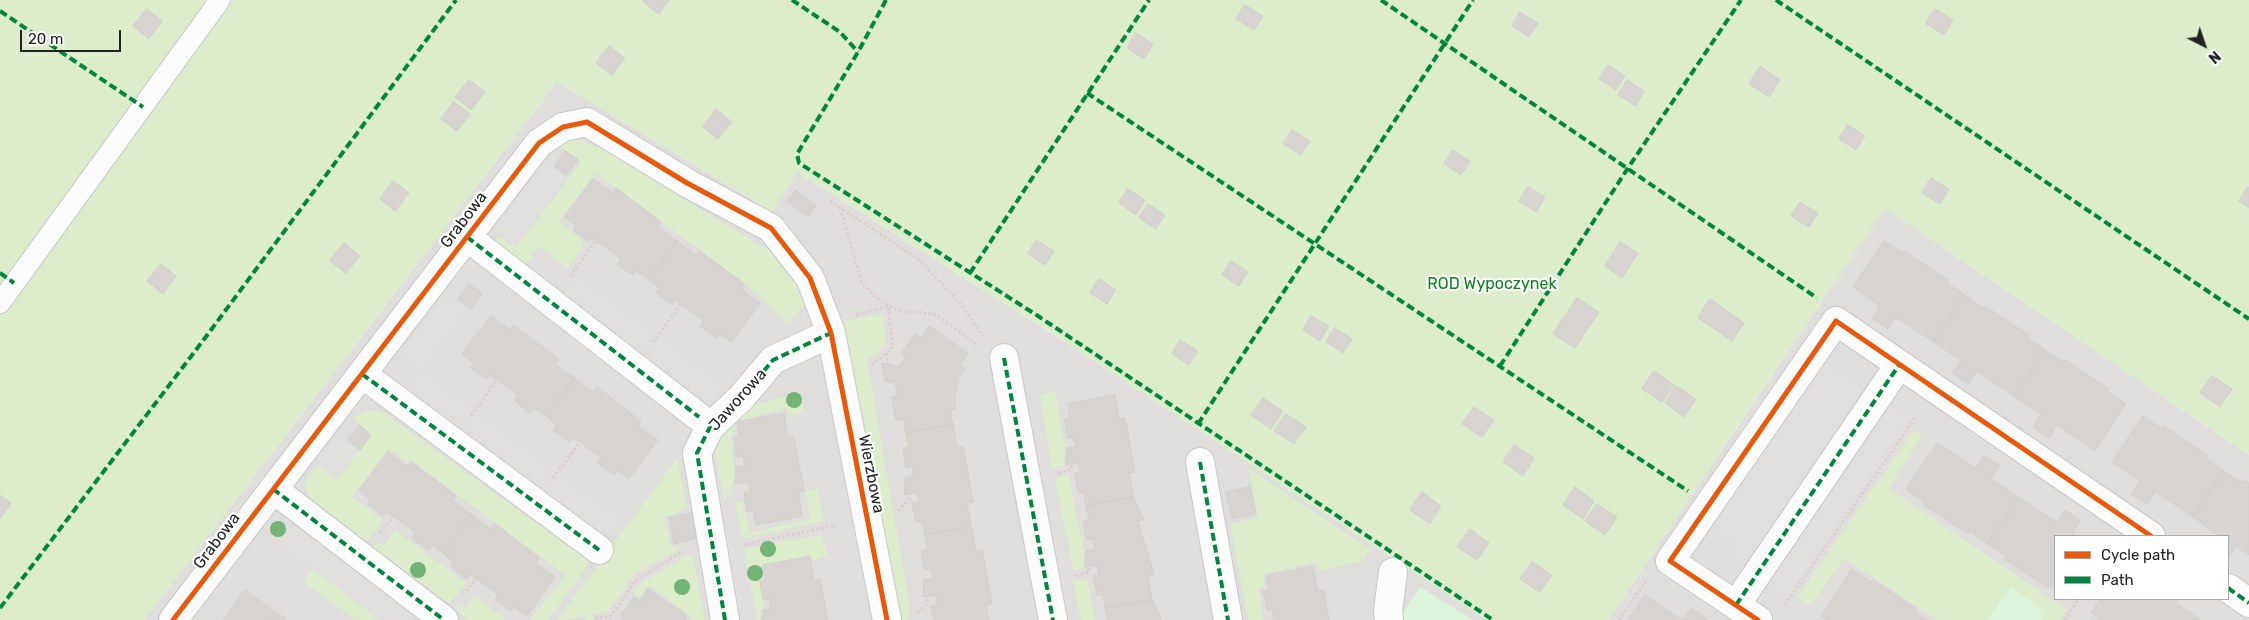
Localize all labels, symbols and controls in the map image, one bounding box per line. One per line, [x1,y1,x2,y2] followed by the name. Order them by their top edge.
[22,20,124,52] scale bar
[2179,20,2229,70] north arrow
[28,30,63,48] text: 20 m
[2205,47,2224,66] text: N
[437,188,491,252] street label: Grabowa
[1427,274,1557,294] park label: ROD Wypoczynek
[705,365,771,435] street label: Jaworowa
[854,433,888,515] street label: Wierzbowa
[190,509,244,573] street label: Grabowa
[2054,535,2229,600] legend
[2101,546,2175,564] text: Cycle path
[2101,571,2134,589] text: Path

